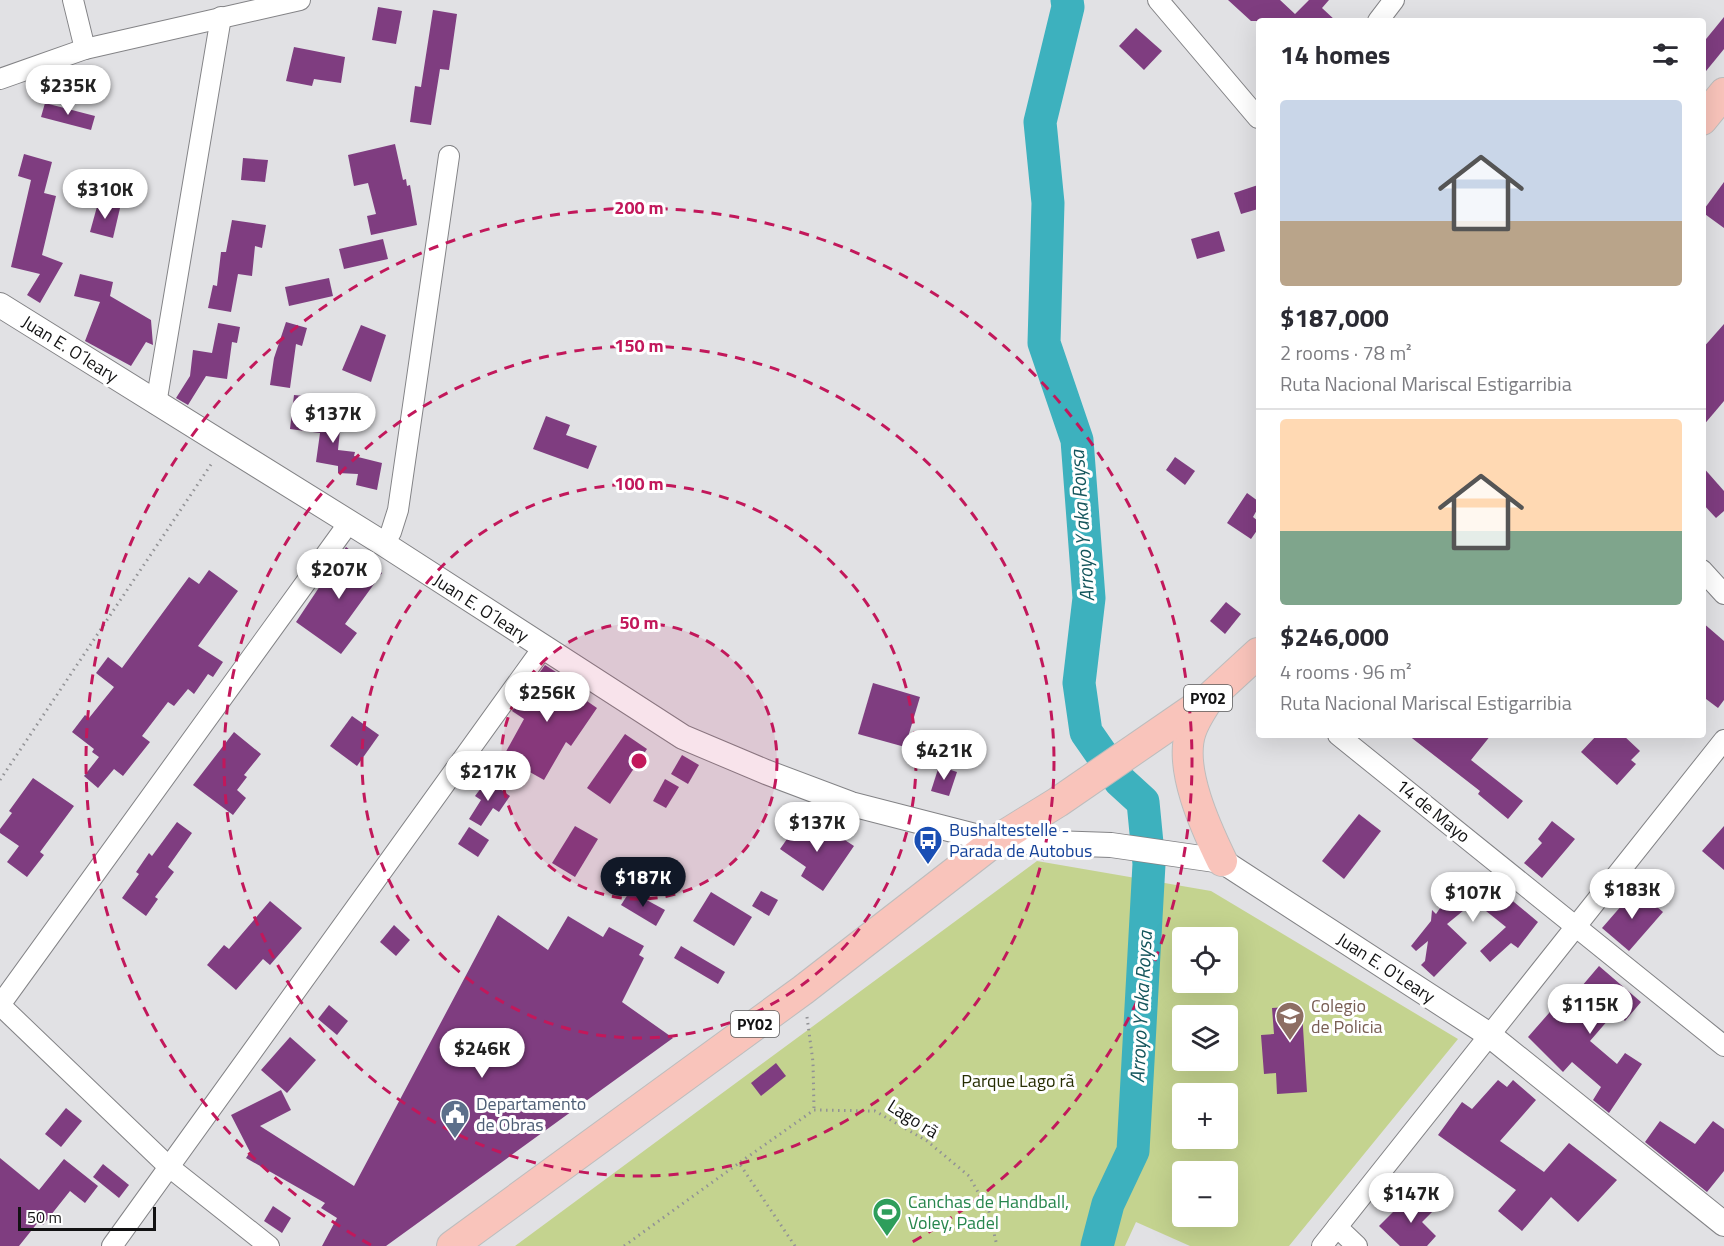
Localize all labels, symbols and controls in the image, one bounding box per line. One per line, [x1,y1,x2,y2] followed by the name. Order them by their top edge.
[1280,35,1390,74] text: 14 homes
[1649,38,1682,71] icon: filters
[26,65,110,116] pin: $235K
[40,69,96,100] text: $235K
[1427,139,1535,247] icon: home
[63,169,147,220] pin: $310K
[77,173,133,204] text: $310K
[614,194,664,221] text: 200 m
[1280,298,1389,337] text: $187,000
[17,308,124,389] street label: Juan E. O´leary
[614,332,664,359] text: 150 m
[1280,337,1412,368] text: 2 rooms · 78 m²
[1280,368,1572,399] text: Ruta Nacional Mariscal Estigarribia
[291,393,375,444] pin: $137K
[305,397,361,428] text: $137K
[1061,448,1102,603] water label: Arroyo Y aka Roysa
[1427,458,1535,566] icon: home
[614,470,664,497] text: 100 m
[297,549,381,600] pin: $207K
[311,553,367,584] text: $207K
[428,567,535,649] street label: Juan E. O´leary
[619,609,659,636] text: 50 m
[1280,617,1389,656] text: $246,000
[1280,656,1412,687] text: 4 rooms · 96 m²
[505,672,589,723] pin: $256K
[519,676,575,707] text: $256K
[1184,685,1232,711] road number: PY02
[1280,687,1572,718] text: Ruta Nacional Mariscal Estigarribia
[902,730,986,781] pin: $421K
[916,734,972,765] text: $421K
[446,751,530,802] pin: $217K
[629,751,649,771] centre of rings
[460,755,516,786] text: $217K
[1390,772,1476,849] street label: 14 de Mayo
[775,802,859,853] pin: $137K
[789,806,845,837] text: $137K
[949,816,1092,864] place label: Bushaltestelle - Parada de Autobus
[912,824,944,866] bus stop icon: Bushaltestelle - Parada de Autobus
[601,857,685,908] pin: $187K
[615,861,671,892] text: $187K
[1590,869,1674,920] pin: $183K
[1431,872,1515,923] pin: $107K
[1604,873,1660,904] text: $183K
[1445,876,1501,907] text: $107K
[1332,926,1441,1010] street label: Juan E. O'Leary
[1172,927,1238,1227] map controls
[1172,927,1238,993] button: locate
[1121,929,1160,1084] water label: Arroyo Y aka Roysa
[1548,984,1632,1035] pin: $115K
[1562,988,1618,1019] text: $115K
[1311,992,1383,1040] place label: Colegio de Policia
[1274,1000,1306,1042] school or university icon: Colegio de Policia
[1172,1005,1238,1071] button: layers
[731,1011,779,1037] road number: PY02
[440,1028,524,1079] pin: $246K
[454,1032,510,1063] text: $246K
[961,1067,1075,1094] park label: Parque Lago rã
[1172,1083,1238,1149] button: +
[476,1090,586,1138] place label: Departamento de Obras
[883,1092,944,1145] street label: Lago rã
[439,1098,471,1140] public building icon: Departamento de Obras
[1172,1161,1238,1227] button: −
[1369,1173,1453,1224] pin: $147K
[1383,1177,1439,1208] text: $147K
[908,1188,1069,1236] place label: Canchas de Handball, Voley, Padel
[871,1196,903,1238] sports icon: Canchas de Handball, Voley, Padel
[18,1204,156,1232] scale bar
[27,1205,62,1229] text: 50 m

